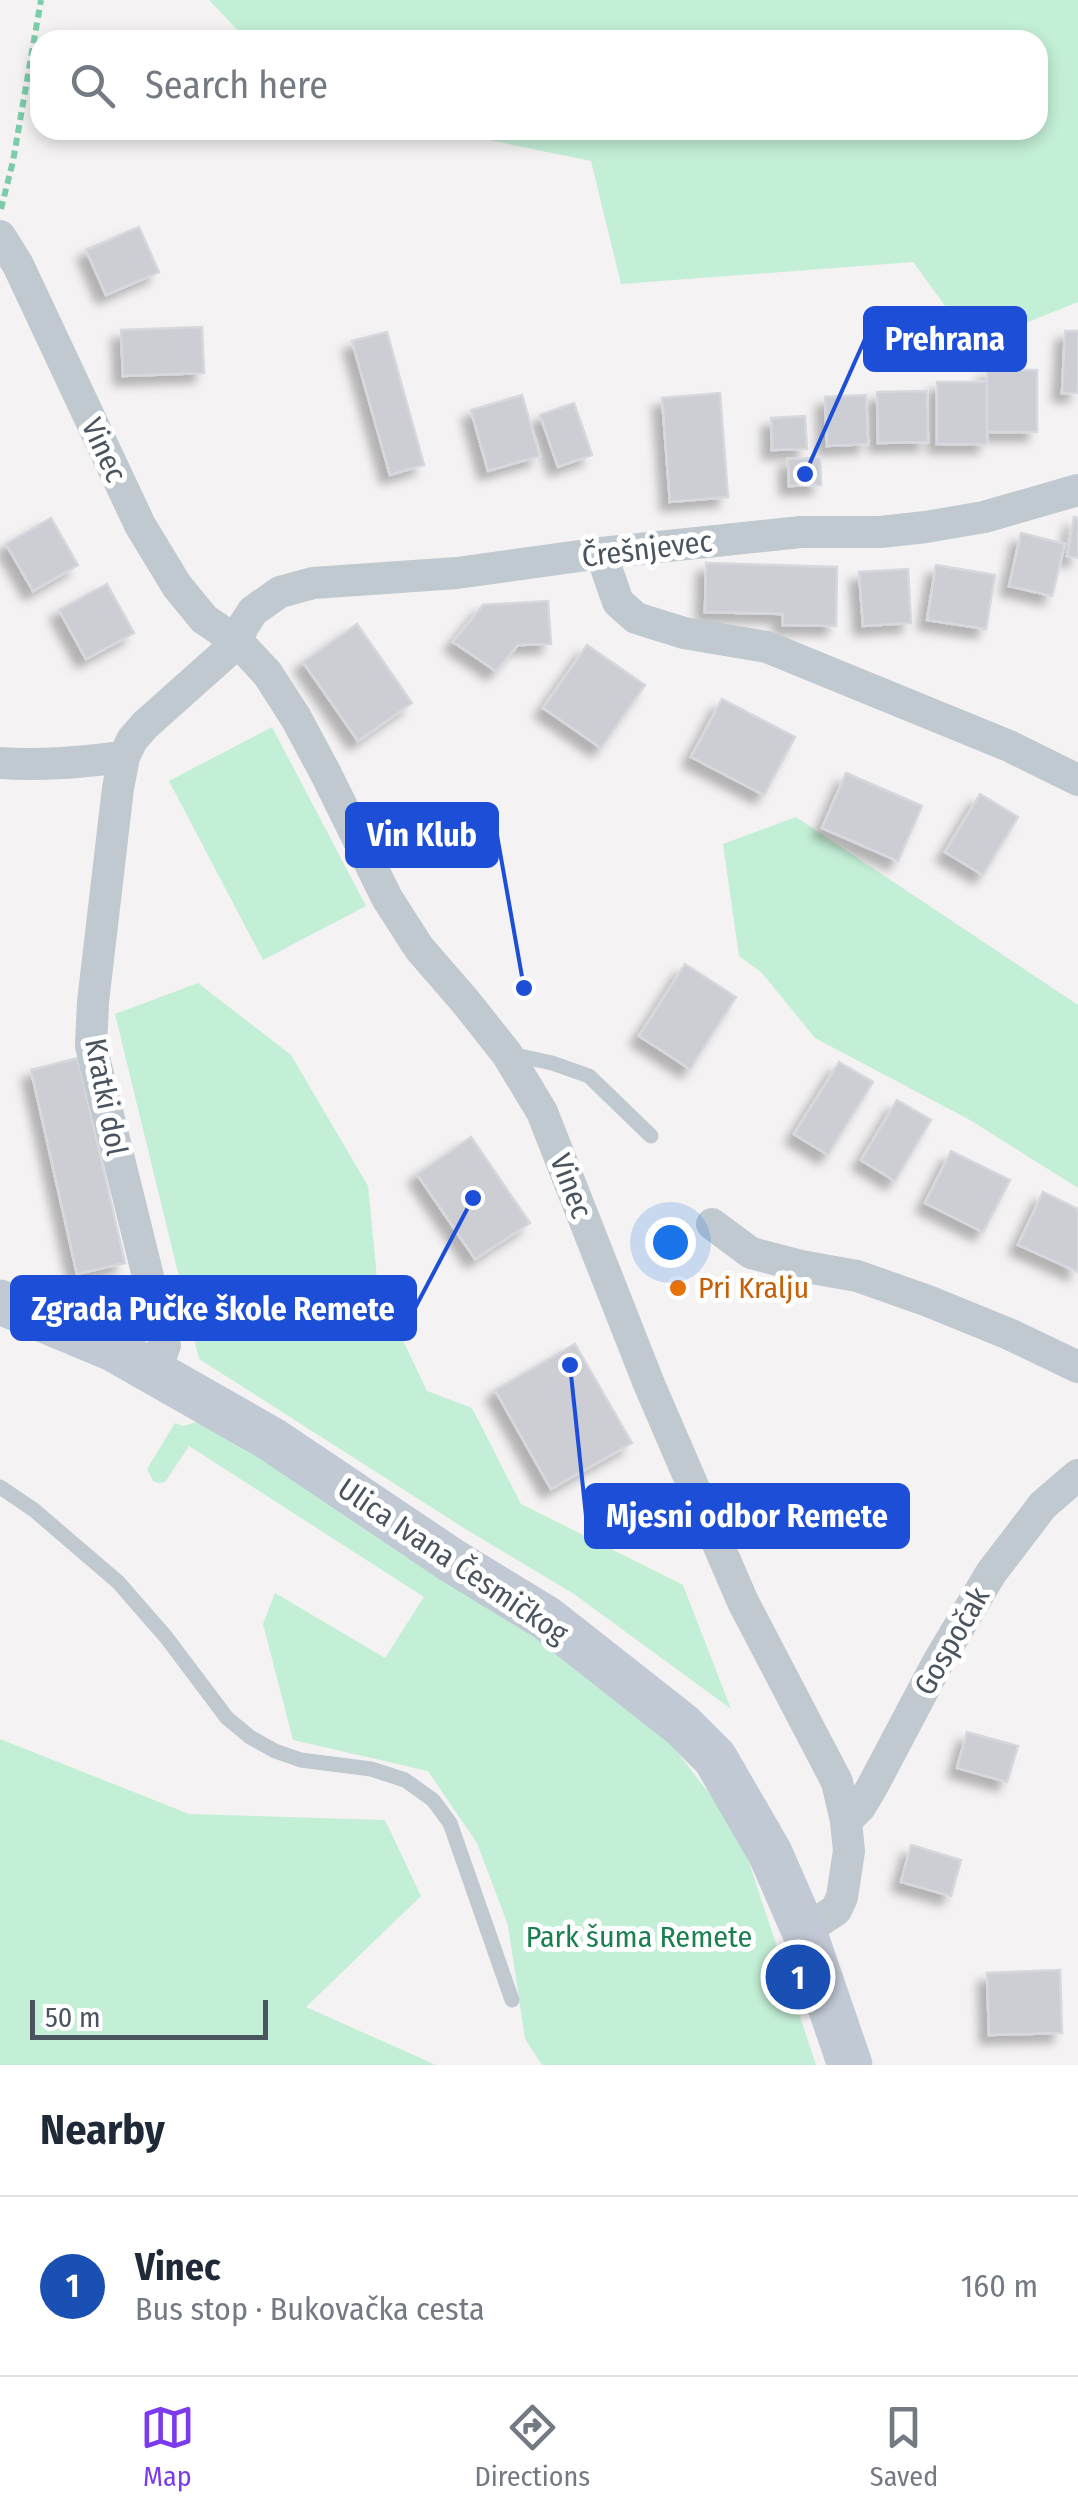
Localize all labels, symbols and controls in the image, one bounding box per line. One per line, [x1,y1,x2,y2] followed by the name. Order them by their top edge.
[30,30,1048,140] search box
[65,58,120,113] icon: search
[145,62,328,108] text: Search here
[865,308,1025,370] callout: Prehrana
[885,320,1005,358] text: Prehrana
[74,412,134,488] street label: Vinec
[580,523,714,575] street label: Črešnjevec
[347,804,497,866] callout: Vin Klub
[366,816,477,854] text: Vin Klub
[77,1036,135,1159] street label: Kratki dol
[542,1149,600,1224] street label: Vinec
[645,1217,696,1268] your location
[698,1270,809,1306] place label: Pri Kralju
[12,1277,415,1339] callout: Zgrada Pučke škole Remete
[667,1277,689,1299] marker: Pri Kralju
[31,1290,395,1328] text: Zgrada Pučke škole Remete
[331,1471,576,1652] street label: Ulica Ivana Česmičkog
[586,1485,908,1547] callout: Mjesni odbor Remete
[606,1497,888,1535] text: Mjesni odbor Remete
[907,1581,997,1701] street label: Gospočak
[526,1919,752,1955] park label: Park šuma Remete
[766,1940,830,2014] pin: 1
[30,1995,268,2040] scale bar
[45,2001,101,2034] text: 50 m
[40,2105,165,2155] text: Nearby
[135,2244,221,2290] text: Vinec
[66,2267,79,2305] text: 1
[961,2267,1038,2305] text: 160 m
[135,2290,485,2328] text: Bus stop · Bukovačka cesta
[140,2400,195,2493] tab: Map
[474,2400,590,2493] tab: Directions
[870,2400,938,2493] tab: Saved

